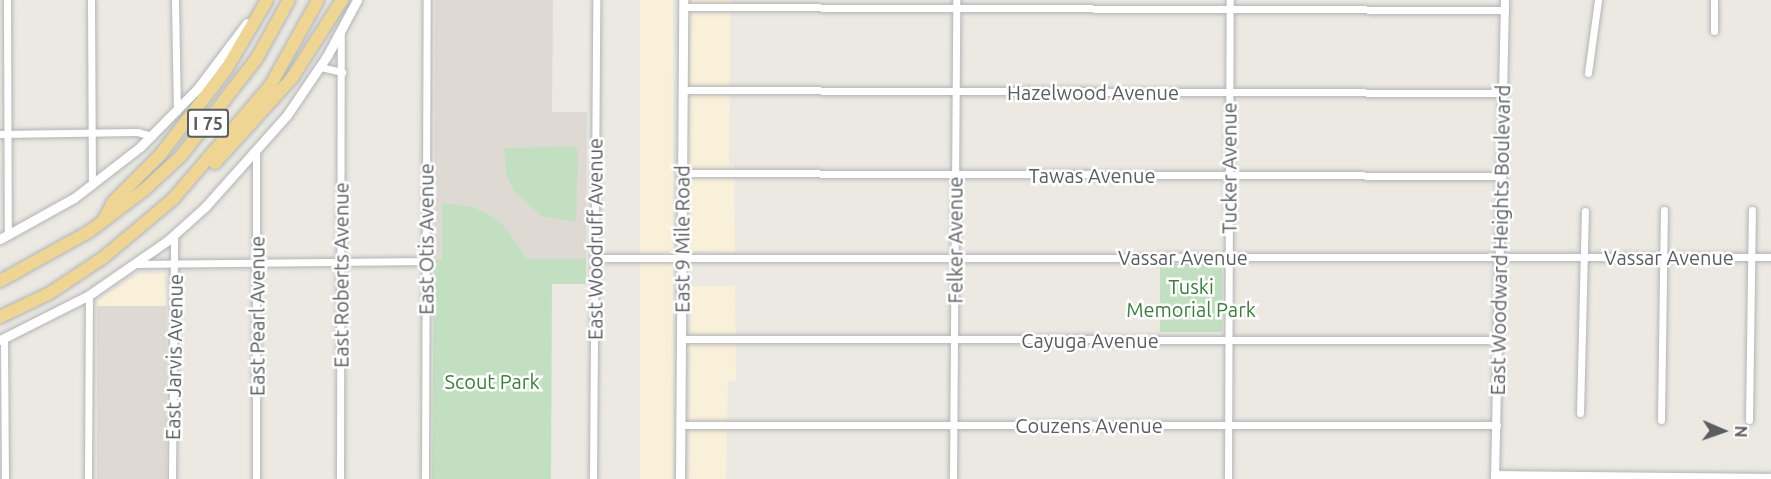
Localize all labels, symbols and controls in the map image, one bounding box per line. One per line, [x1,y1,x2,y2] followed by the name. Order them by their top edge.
[1007,80,1179,104] street label: Hazelwood Avenue
[1485,84,1515,396] street label: East Woodward Heights Boulevard
[1217,102,1241,234] street label: Tucker Avenue
[187,108,229,138] road number: I 75
[583,138,607,340] street label: East Woodruff Avenue
[414,163,438,315] street label: East Otis Avenue
[1028,163,1156,187] street label: Tawas Avenue
[670,165,694,313] street label: East 9 Mile Road
[943,176,967,304] street label: Felker Avenue
[329,182,353,368] street label: East Roberts Avenue
[245,236,269,396] street label: East Pearl Avenue
[1118,245,1248,269] street label: Vassar Avenue
[1604,245,1734,269] street label: Vassar Avenue
[161,274,187,440] street label: East Jarvis Avenue
[1126,275,1256,322] park label: Tuski Memorial Park
[1021,328,1159,352] street label: Cayuga Avenue
[444,369,540,393] park label: Scout Park
[1693,401,1753,461] north arrow
[1015,413,1163,437] street label: Couzens Avenue
[1732,425,1750,438] text: N

